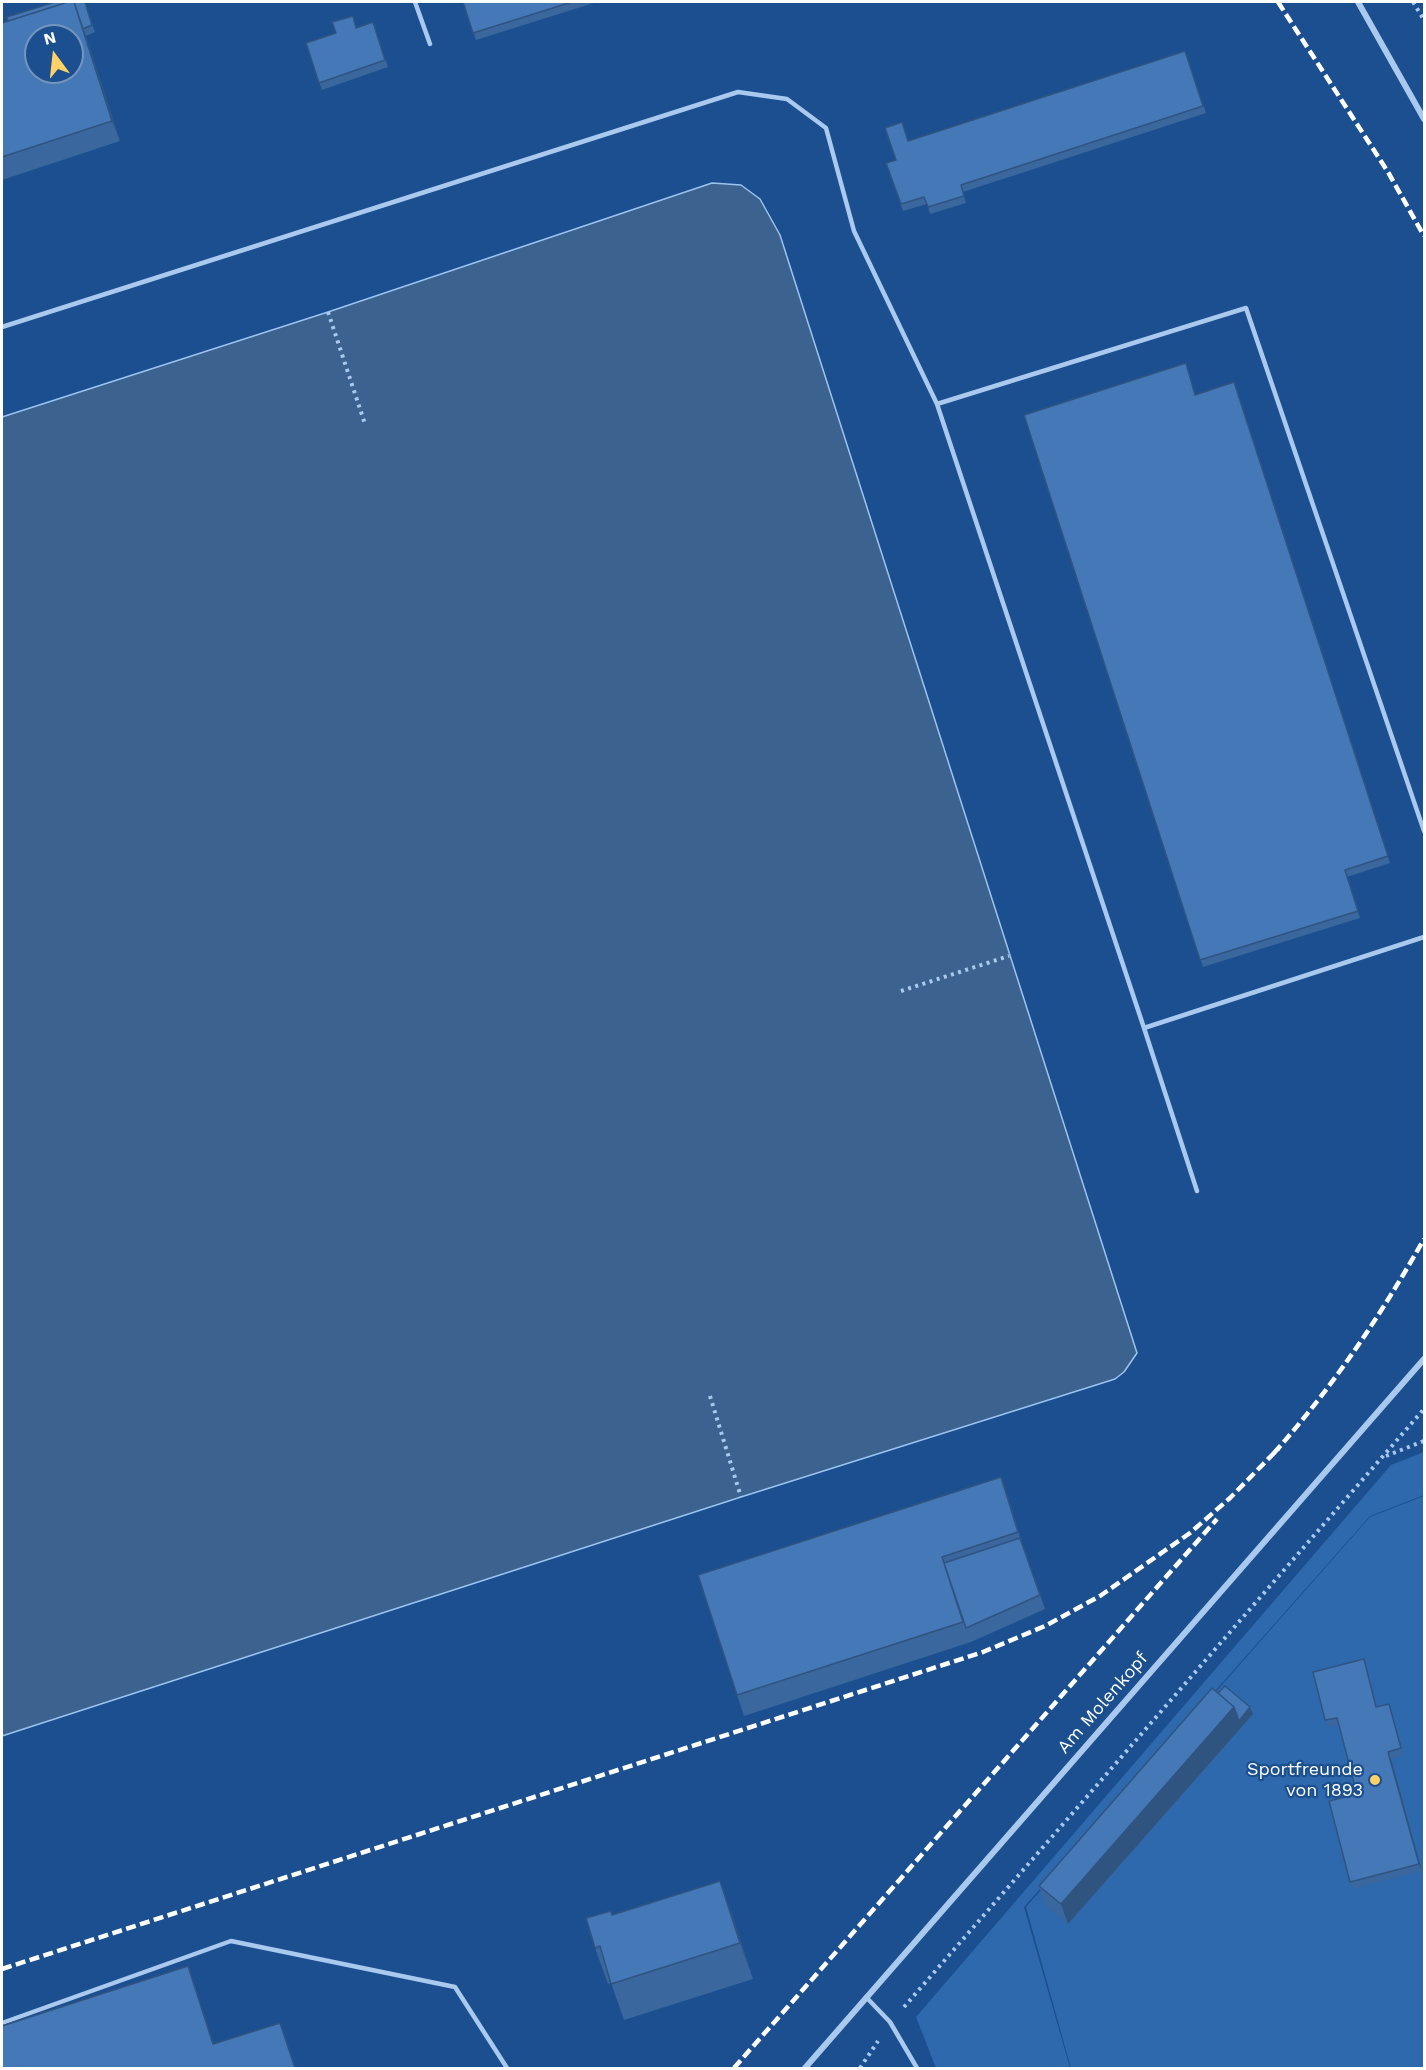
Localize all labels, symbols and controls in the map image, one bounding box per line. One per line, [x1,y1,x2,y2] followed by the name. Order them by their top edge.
[24,24,84,84] north arrow
[42,27,58,49] text: N
[1053,1648,1153,1758] street label: Am Molenkopf
[1247,1759,1363,1802] place label: Sportfreunde von 1893
[1368,1773,1382,1787] marker: Sportfreunde von 1893

